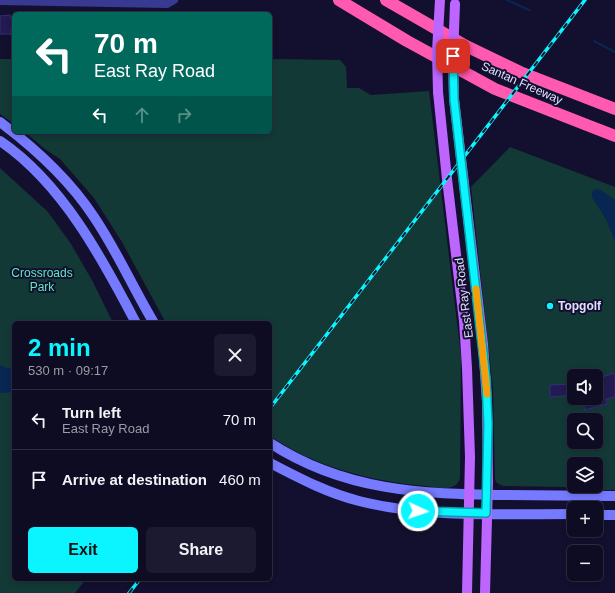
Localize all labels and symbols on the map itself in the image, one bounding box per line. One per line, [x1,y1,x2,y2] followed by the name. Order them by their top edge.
[436,39,470,73] pin
[479,59,565,107] street label: Santan Freeway
[452,257,476,339] street label: East Ray Road
[11,266,73,294] park label: Crossroads Park
[558,299,602,313] place label: Topgolf
[545,301,555,311] marker: Topgolf
[397,490,439,532] position arrow

